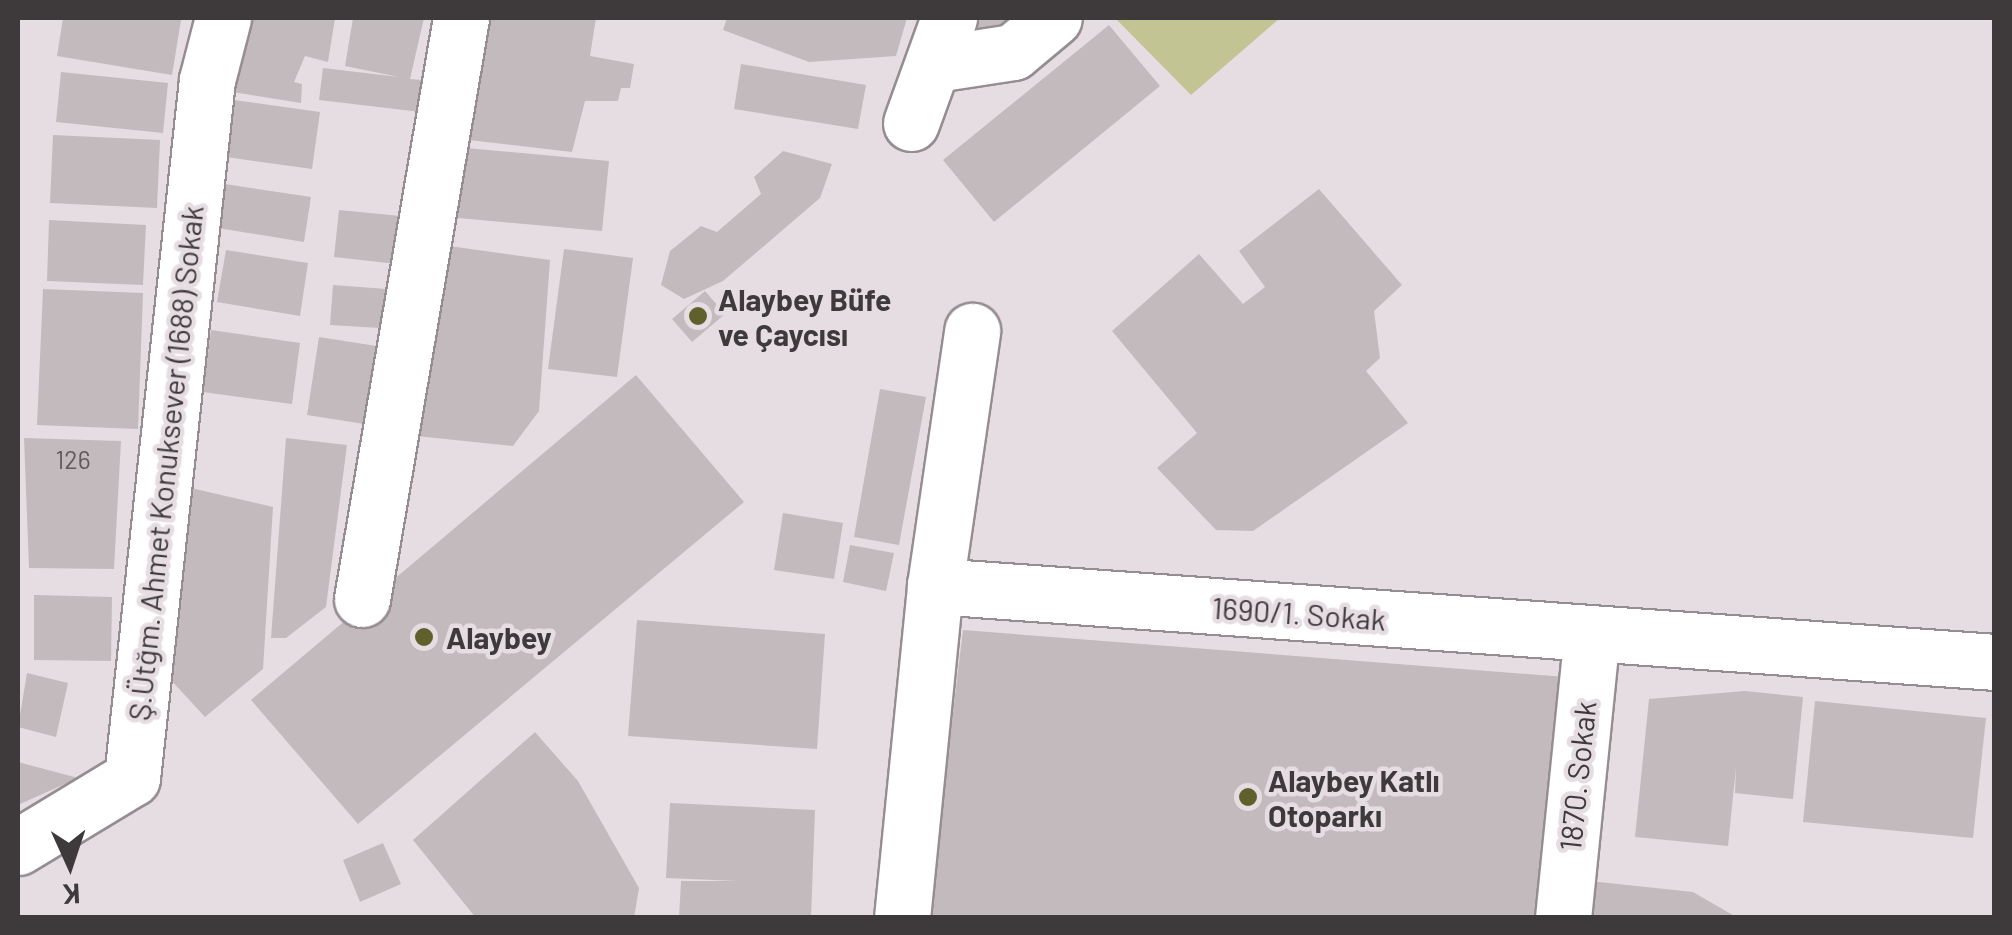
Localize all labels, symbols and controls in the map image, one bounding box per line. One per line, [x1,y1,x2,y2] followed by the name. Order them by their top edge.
[120,204,210,722] street label: Ş.Ütğm. Ahmet Konuksever (1688) Sokak
[718,281,891,352] place label: Alaybey Büfe ve Çaycısı
[687,305,709,327] marker: Alaybey Büfe ve Çaycısı
[55,444,91,474] house number: 126
[1211,589,1387,637] street label: 1690/1. Sokak
[446,619,552,655] place label: Alaybey
[411,624,437,650] marker: Alaybey
[1551,699,1603,853] street label: 1870. Sokak
[1268,762,1440,832] place label: Alaybey Katlı Otoparkı
[1237,786,1259,808] marker: Alaybey Katlı Otoparkı
[20,815,120,915] north arrow
[62,878,81,912] text: K

